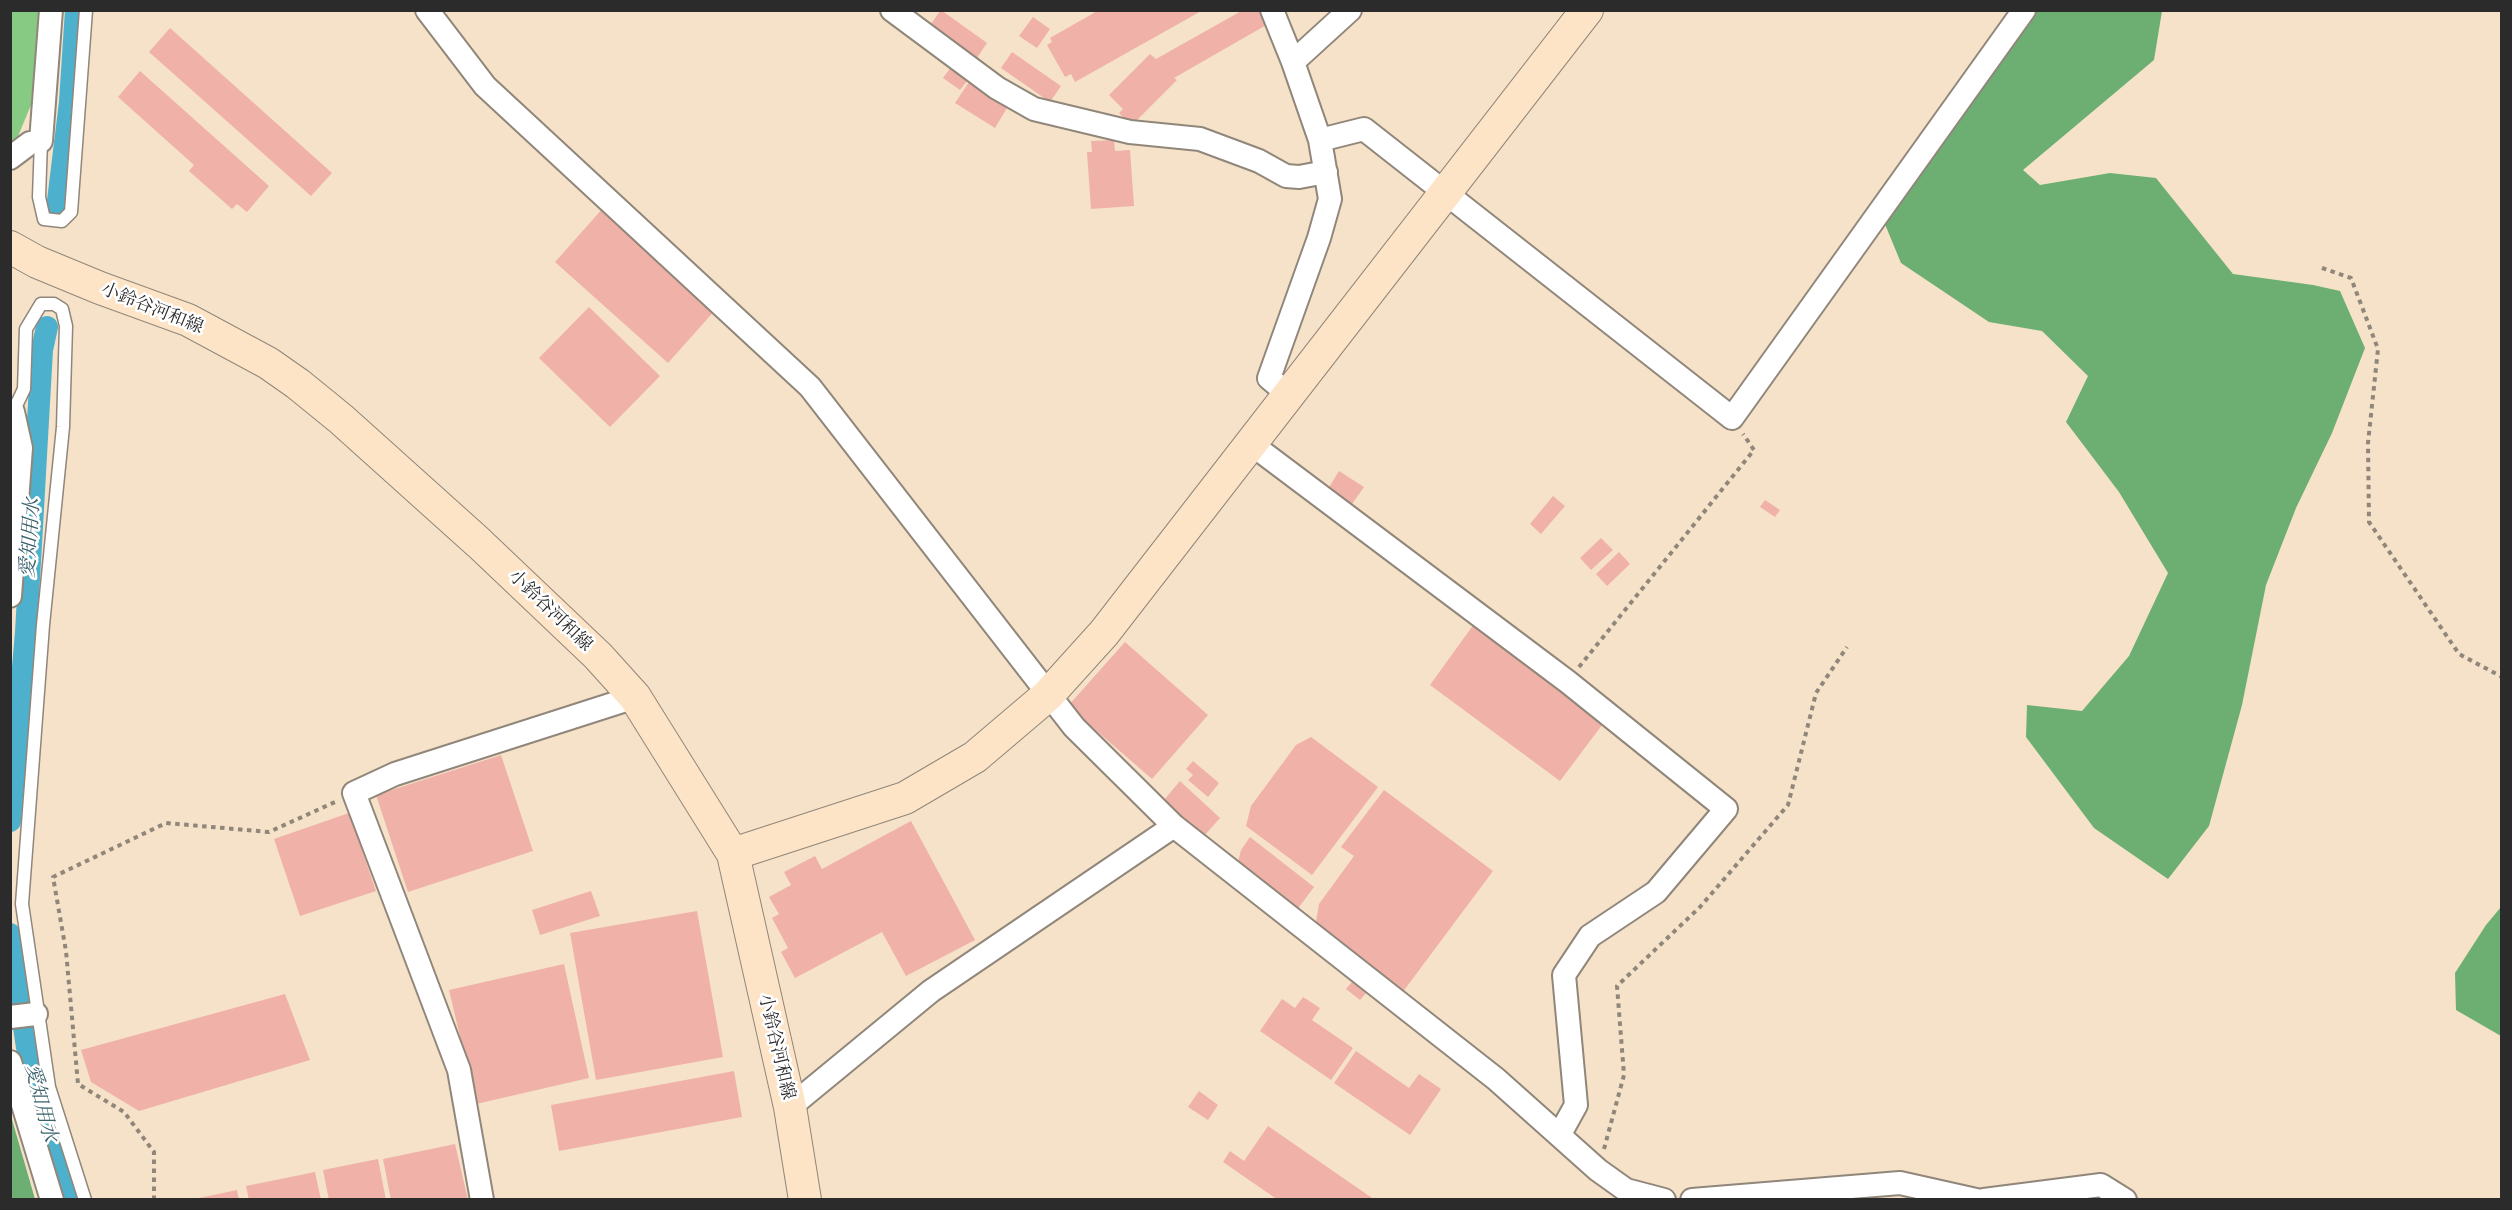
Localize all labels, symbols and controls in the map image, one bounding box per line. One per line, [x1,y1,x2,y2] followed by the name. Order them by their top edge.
[98,279,206,339] street label: 小鈴谷河和線
[16,497,46,579] water label: 愛知用水
[504,566,596,656] street label: 小鈴谷河和線
[753,992,799,1102] street label: 小鈴谷河和線
[19,1061,61,1145] water label: 愛知用水

